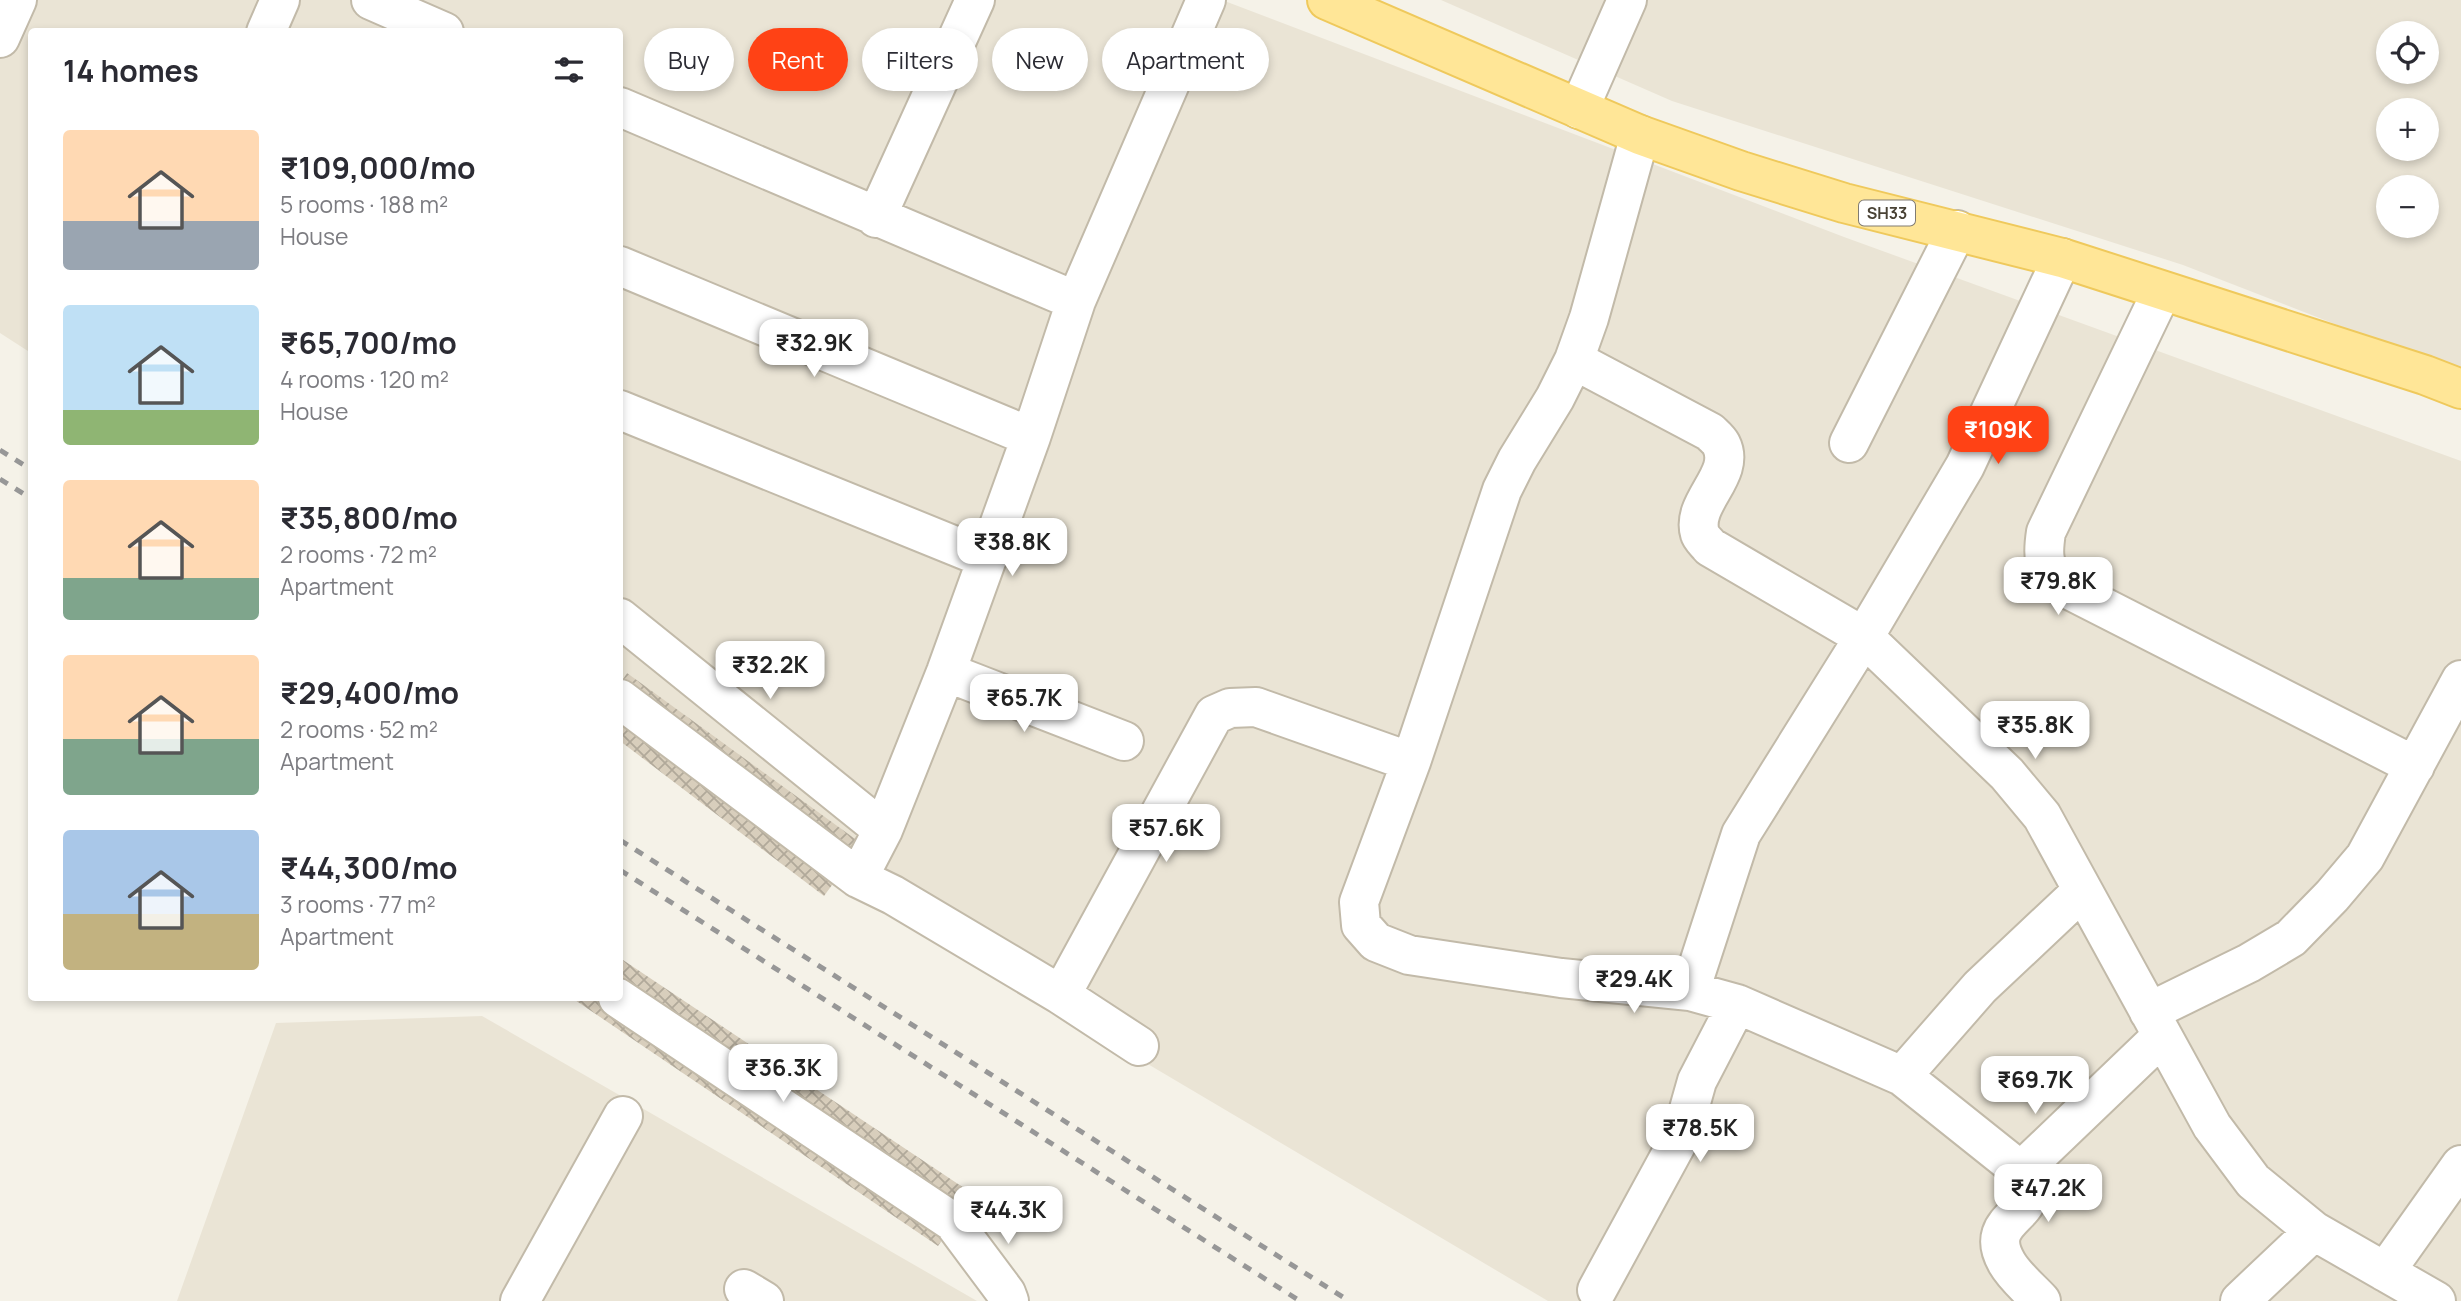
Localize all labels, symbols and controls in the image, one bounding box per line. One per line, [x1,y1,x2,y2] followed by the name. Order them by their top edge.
[2376,21,2439,238] map controls
[2376,21,2439,84] button: locate
[644,28,734,91] chip: Buy
[748,28,848,91] chip: Rent
[862,28,978,91] chip: Filters
[992,28,1088,91] chip: New
[1102,28,1269,91] chip: Apartment
[63,50,199,91] text: 14 homes
[550,51,588,89] icon: filters
[2376,98,2439,161] button: +
[280,147,476,188] text: ₹109,000/mo
[119,158,203,242] icon: home
[2376,175,2439,238] button: −
[280,188,448,220] text: 5 rooms · 188 m²
[1859,200,1915,226] road number: SH33
[280,220,349,252] text: House
[757,320,871,379] pin: ₹32.9K
[280,322,457,363] text: ₹65,700/mo
[775,326,853,358] text: ₹32.9K
[119,333,203,417] icon: home
[280,363,449,395] text: 4 rooms · 120 m²
[280,395,349,427] text: House
[1949,406,2047,466] pin: ₹109K
[1964,413,2032,445] text: ₹109K
[280,497,458,538] text: ₹35,800/mo
[119,508,203,592] icon: home
[955,518,1069,578] pin: ₹38.8K
[973,525,1051,557] text: ₹38.8K
[280,538,437,570] text: 2 rooms · 72 m²
[2001,558,2115,617] pin: ₹79.8K
[2020,564,2096,596] text: ₹79.8K
[280,570,394,602] text: Apartment
[713,642,827,701] pin: ₹32.2K
[732,648,808,680] text: ₹32.2K
[280,672,459,713] text: ₹29,400/mo
[967,674,1081,734] pin: ₹65.7K
[986,681,1062,713] text: ₹65.7K
[119,683,203,767] icon: home
[1978,702,2092,761] pin: ₹35.8K
[1996,708,2074,740] text: ₹35.8K
[280,713,438,745] text: 2 rooms · 52 m²
[280,745,394,777] text: Apartment
[1109,804,1223,864] pin: ₹57.6K
[1128,811,1204,843] text: ₹57.6K
[280,847,457,888] text: ₹44,300/mo
[119,858,203,942] icon: home
[280,888,436,920] text: 3 rooms · 77 m²
[280,920,394,952] text: Apartment
[1577,956,1691,1015] pin: ₹29.4K
[1595,962,1673,994] text: ₹29.4K
[726,1044,840,1104] pin: ₹36.3K
[744,1051,822,1083] text: ₹36.3K
[1978,1056,2092,1116] pin: ₹69.7K
[1997,1063,2073,1095] text: ₹69.7K
[1643,1104,1757,1164] pin: ₹78.5K
[1662,1111,1738,1143] text: ₹78.5K
[1991,1164,2105,1224] pin: ₹47.2K
[2010,1171,2086,1203] text: ₹47.2K
[951,1186,1065,1246] pin: ₹44.3K
[970,1193,1046,1225] text: ₹44.3K

